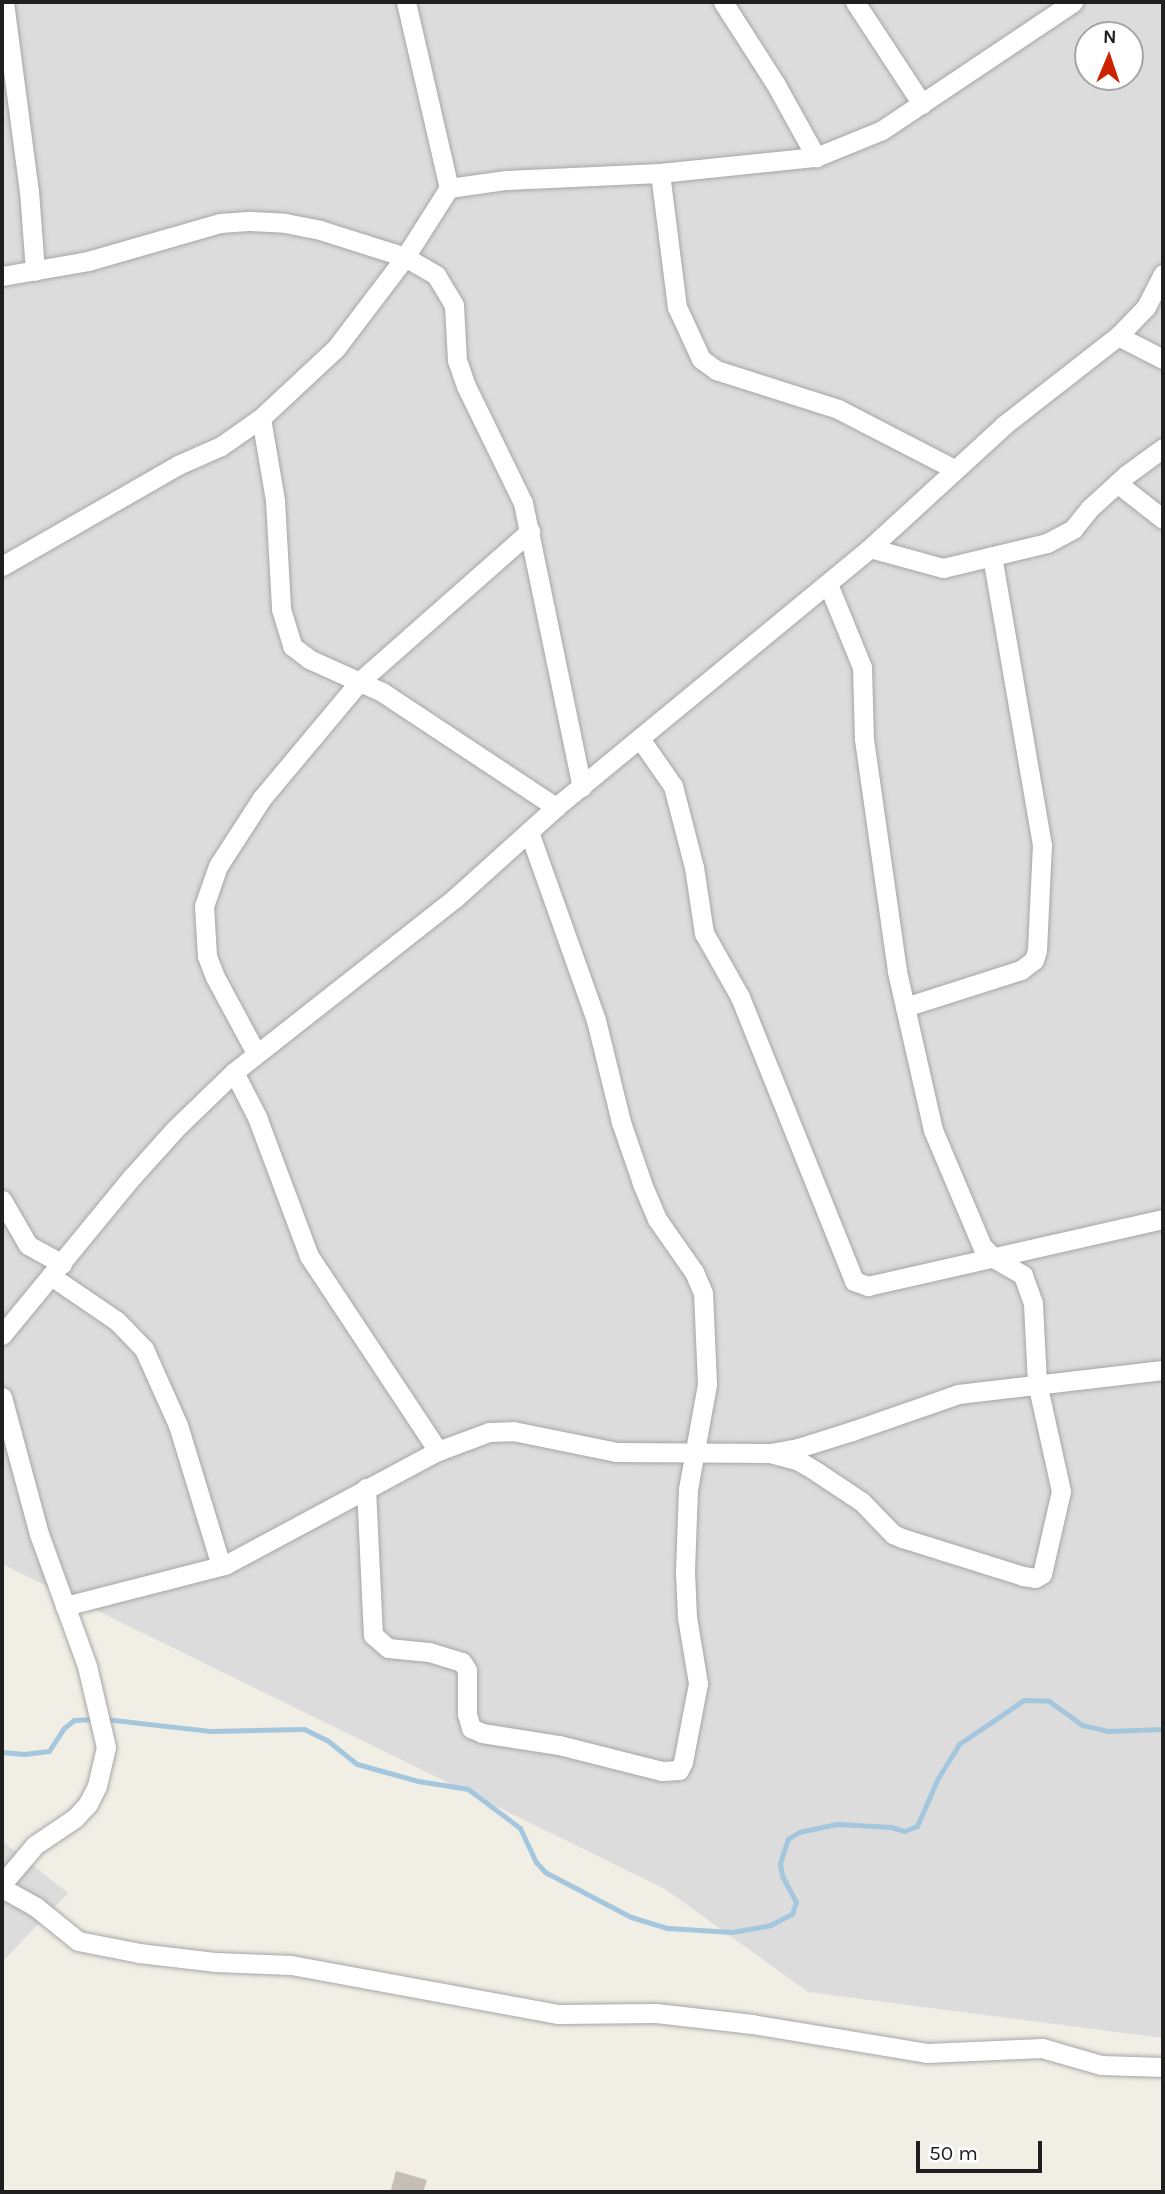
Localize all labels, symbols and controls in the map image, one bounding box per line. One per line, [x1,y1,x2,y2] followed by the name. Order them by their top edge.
[1074,21,1144,91] north arrow
[1102,26,1117,48] text: N
[920,2128,1046,2172] scale bar
[929,2141,978,2165] text: 50 m

